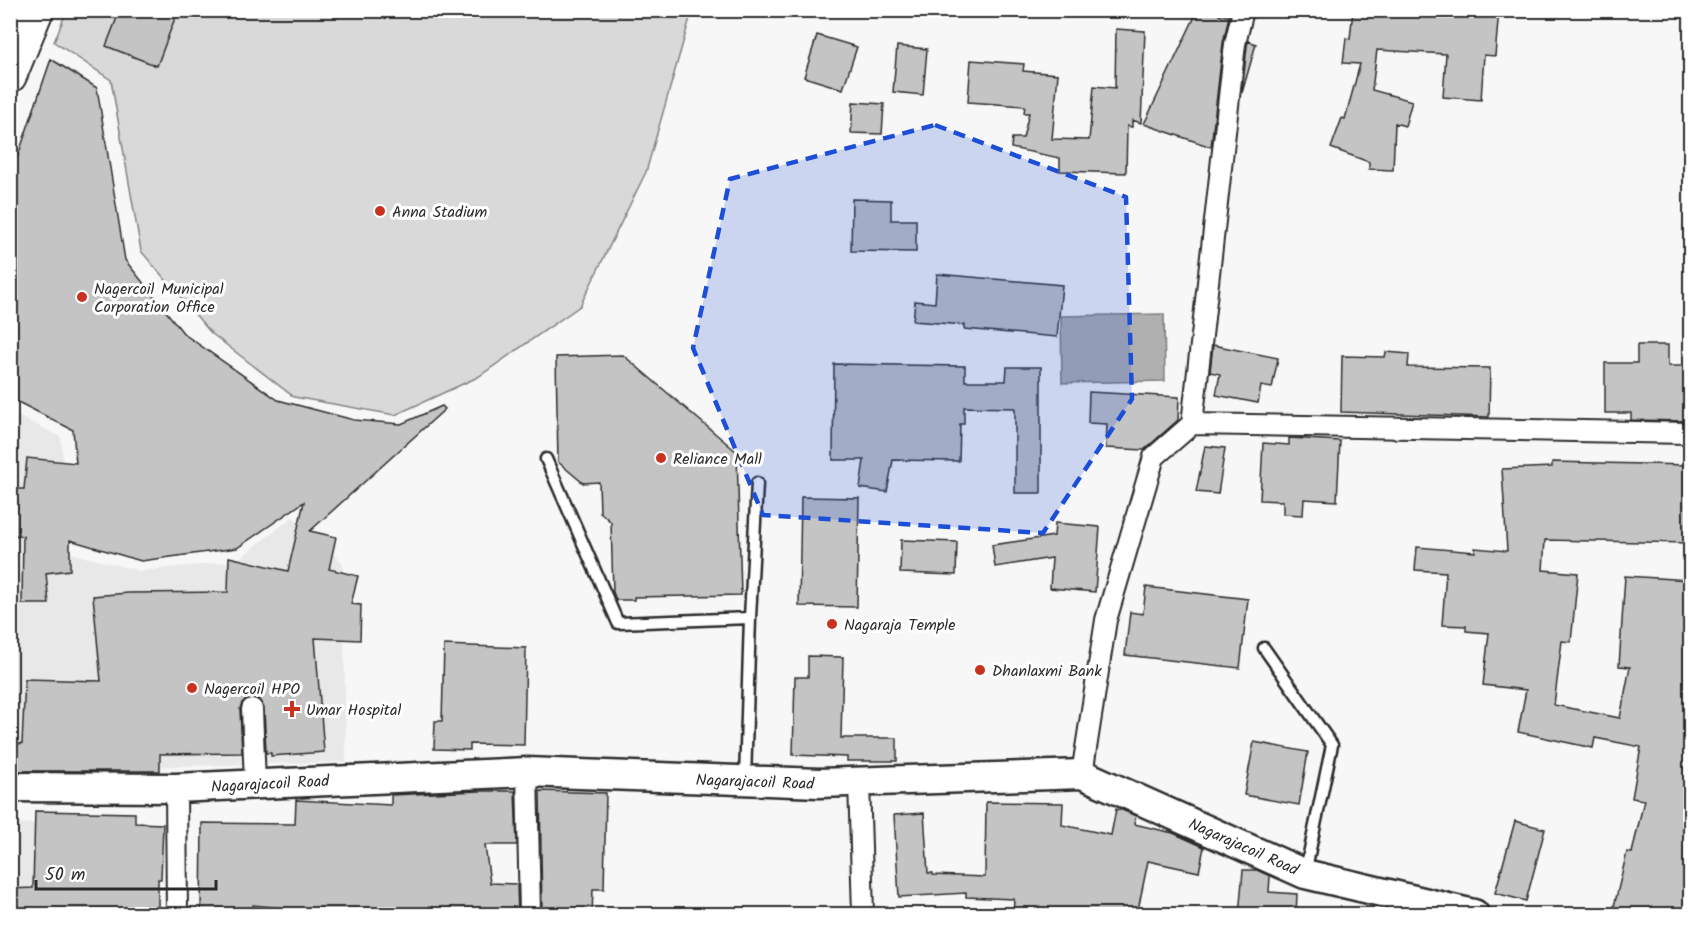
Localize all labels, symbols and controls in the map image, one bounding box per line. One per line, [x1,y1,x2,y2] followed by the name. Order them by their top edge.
[392,200,487,225] place label: Anna Stadium
[373,204,387,218] marker: Anna Stadium
[94,277,224,320] place label: Nagercoil Municipal Corporation Office
[75,290,89,304] marker: Nagercoil Municipal Corporation Office
[673,447,762,472] place label: Reliance Mall
[654,451,668,465] marker: Reliance Mall
[844,613,956,638] place label: Nagaraja Temple
[825,617,839,631] marker: Nagaraja Temple
[992,659,1102,684] place label: Dhanlaxmi Bank
[973,663,987,677] marker: Dhanlaxmi Bank
[204,677,300,702] place label: Nagercoil HPO
[185,681,199,695] marker: Nagercoil HPO
[306,698,401,723] place label: Umar Hospital
[283,700,301,718] marker: Umar Hospital
[695,768,816,797] street label: Nagarajacoil Road
[210,769,331,800] street label: Nagarajacoil Road
[1184,812,1303,883] street label: Nagarajacoil Road
[36,853,216,891] scale bar
[45,861,85,890] text: 50 m

